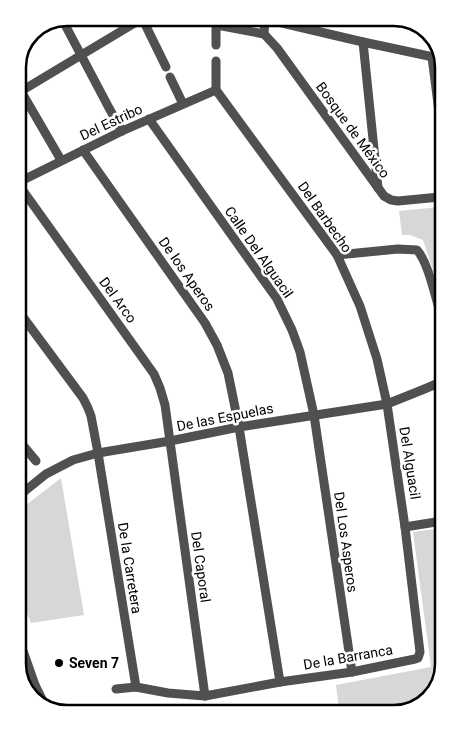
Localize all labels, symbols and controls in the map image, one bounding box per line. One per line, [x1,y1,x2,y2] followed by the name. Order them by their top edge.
[313,79,393,181] street label: Bosque de México
[77,101,145,143] street label: Del Estribo
[295,178,355,256] street label: Del Barbecho
[222,203,296,301] street label: Calle Del Alguacil
[156,234,218,314] street label: De los Aperos
[96,274,140,326] street label: Del Arco
[175,400,275,434] street label: De las Espuelas
[396,426,424,500] street label: Del Alguacil
[331,491,361,593] street label: Del Los Asperos
[115,521,145,615] street label: De la Carretera
[188,530,214,604] street label: Del Caporal
[302,641,394,673] street label: De la Barranca
[69,655,119,671] place label: Seven 7
[53,657,65,669] marker: Seven 7

